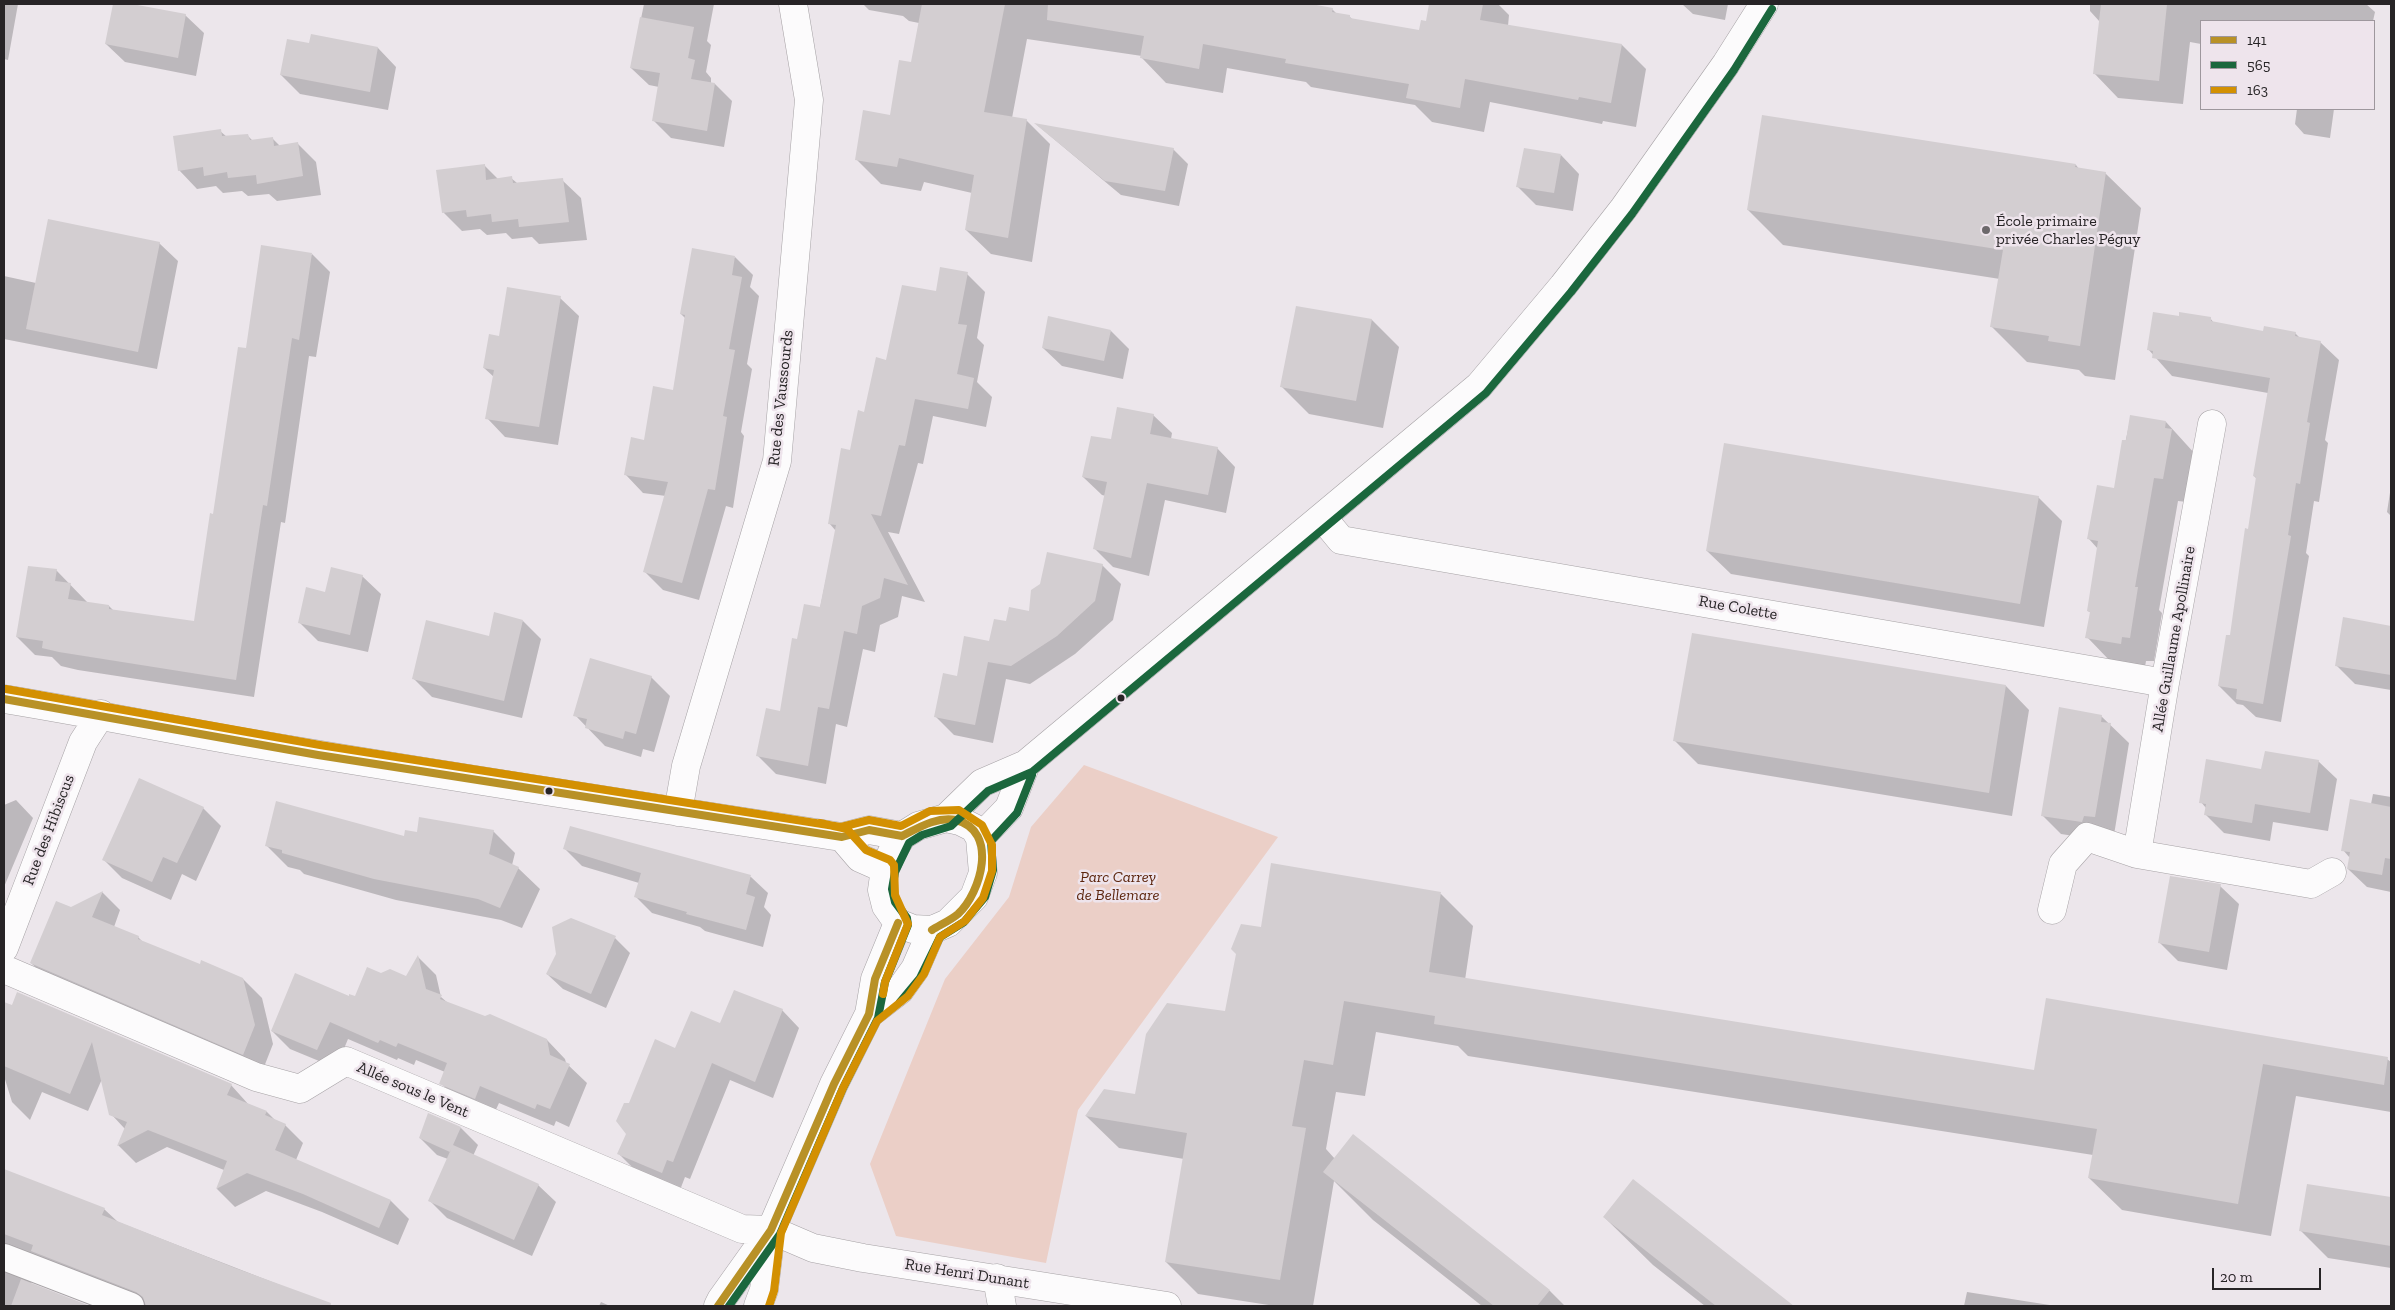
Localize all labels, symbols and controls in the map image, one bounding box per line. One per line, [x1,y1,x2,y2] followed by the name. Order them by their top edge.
[2200,20,2375,110] legend
[2247,31,2267,49] text: 141
[2247,56,2270,74] text: 565
[2247,81,2268,99] text: 163
[1996,211,2140,249] place label: École primaire privée Charles Péguy
[1980,224,1992,236] marker: École primaire privée Charles Péguy
[764,329,798,467] street label: Rue des Vaussourds
[2148,545,2200,733] street label: Allée Guillaume Apollinaire
[1697,592,1779,624] street label: Rue Colette
[1116,693,1126,703] unlabelled marker
[19,772,79,888] street label: Rue des Hibiscus
[544,786,554,796] unlabelled marker
[1077,867,1159,905] park label: Parc Carrey de Bellemare
[354,1058,472,1122] street label: Allée sous le Vent
[904,1255,1030,1293] street label: Rue Henri Dunant
[2215,1258,2324,1290] scale bar
[2220,1268,2253,1286] text: 20 m

